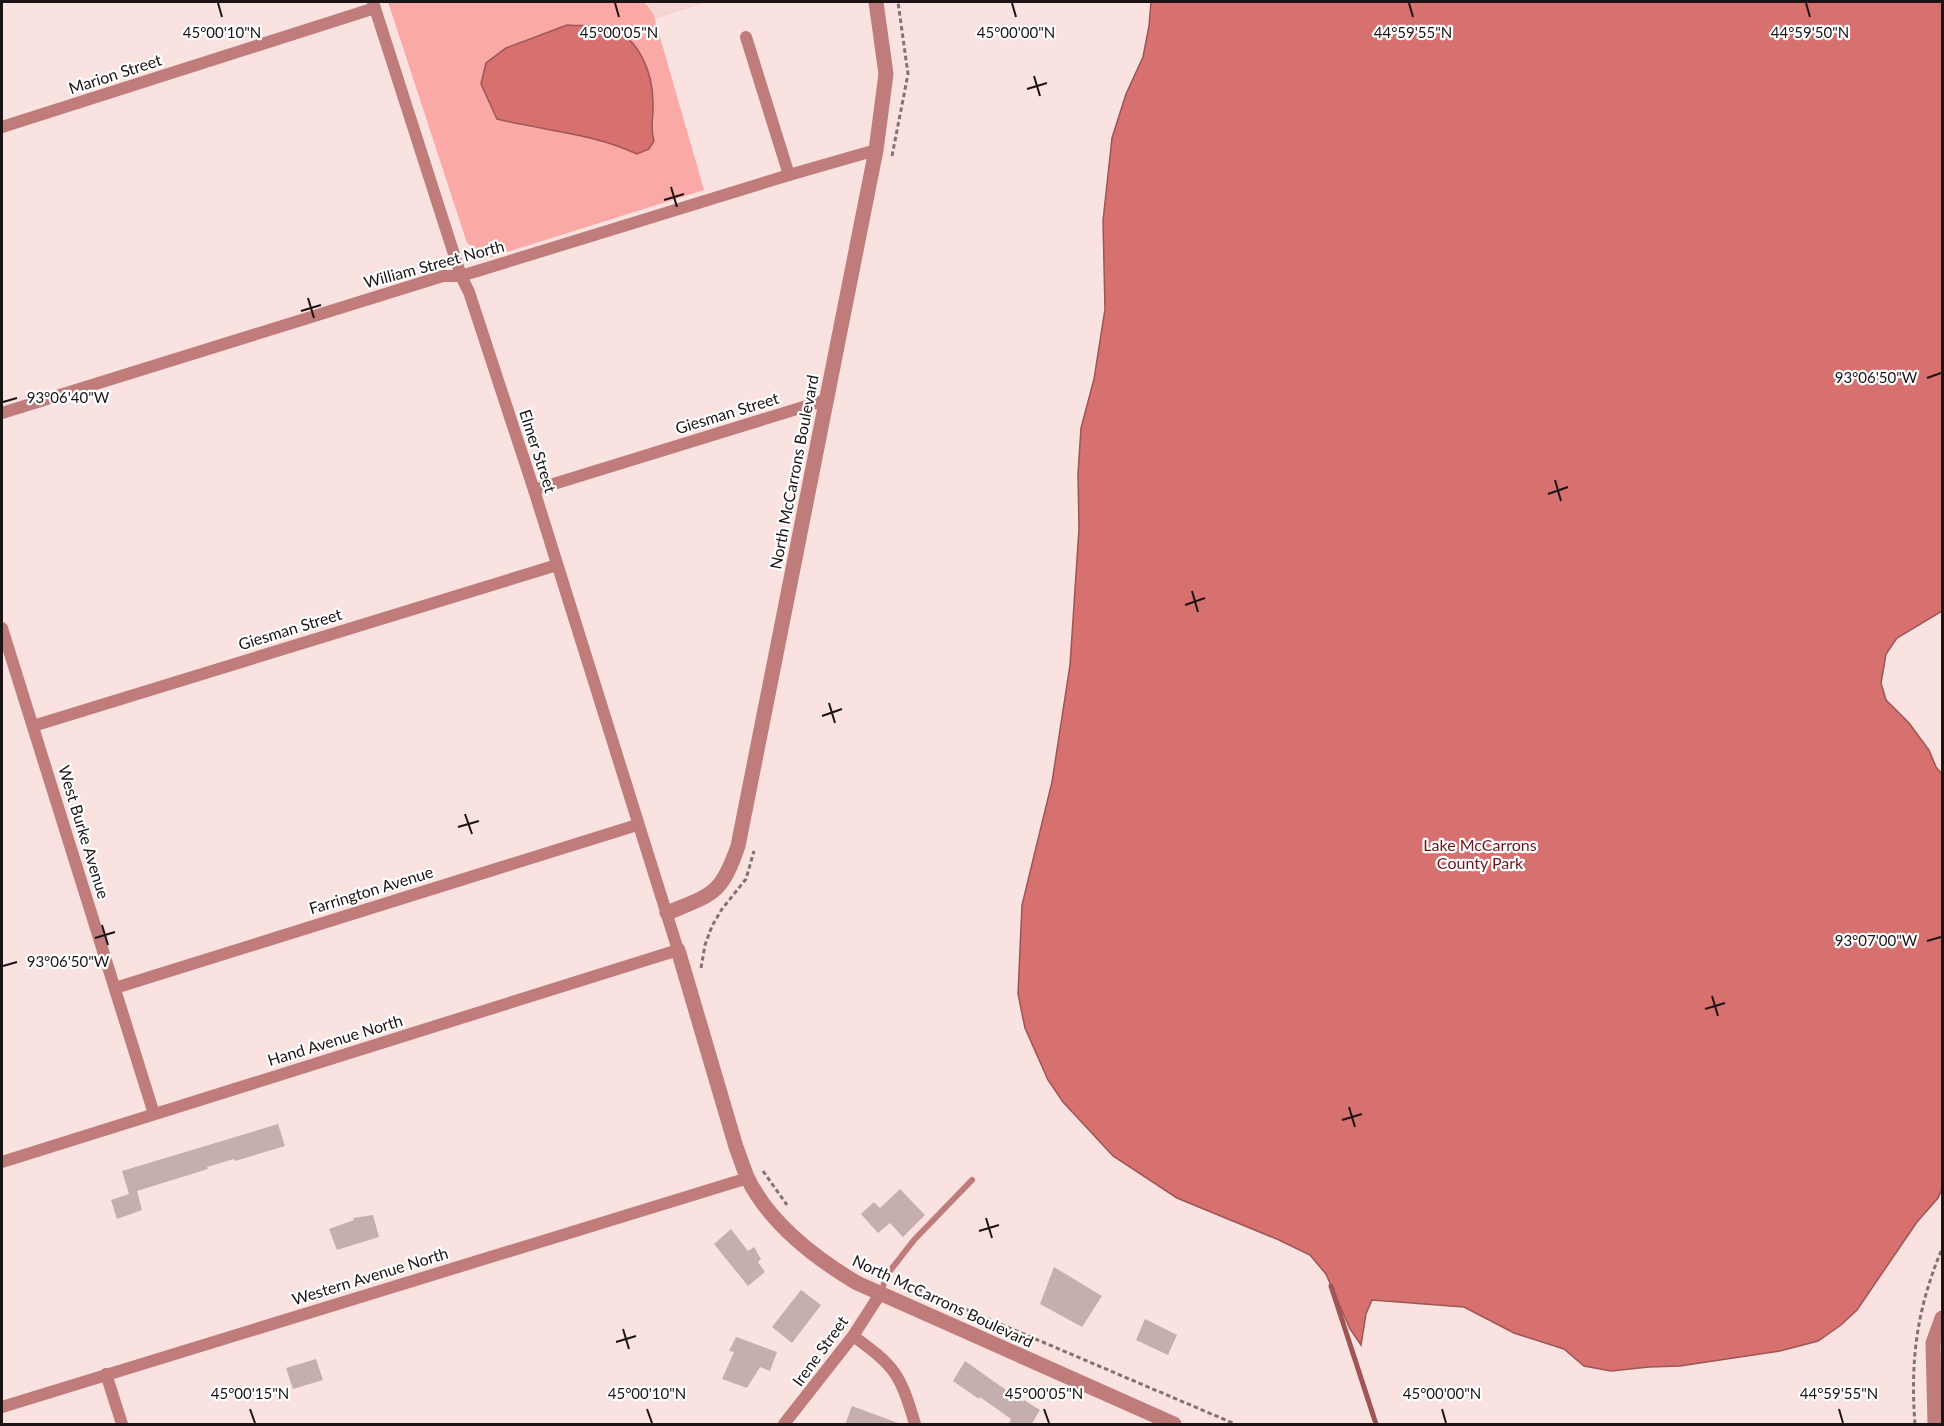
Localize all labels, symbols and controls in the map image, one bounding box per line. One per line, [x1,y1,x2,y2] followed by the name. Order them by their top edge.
[183,23,261,41] text: 45°00'10"N
[580,23,658,41] text: 45°00'05"N
[977,23,1055,41] text: 45°00'00"N
[1374,23,1452,41] text: 44°59'55"N
[1771,23,1849,41] text: 44°59'50"N
[66,50,164,97] street label: Marion Street
[362,236,506,291] street label: William Street North
[1835,368,1918,386] text: 93°06'50"W
[765,373,822,571] street label: North McCarrons Boulevard
[27,388,110,406] text: 93°06'40"W
[673,388,781,437] street label: Giesman Street
[516,407,561,495] street label: Elmer Street
[236,604,344,653] street label: Giesman Street
[55,763,114,901] street label: West Burke Avenue
[1423,835,1537,872] park label: Lake McCarrons County Park
[306,862,435,917] street label: Farrington Avenue
[1835,931,1918,949] text: 93°07'00"W
[27,952,110,970] text: 93°06'50"W
[265,1010,405,1069] street label: Hand Avenue North
[290,1243,450,1308] street label: Western Avenue North
[850,1250,1037,1351] street label: North McCarrons Boulevard
[788,1312,852,1389] street label: Irene Street
[211,1384,289,1402] text: 45°00'15"N
[608,1384,686,1402] text: 45°00'10"N
[1005,1384,1083,1402] text: 45°00'05"N
[1403,1384,1481,1402] text: 45°00'00"N
[1800,1384,1878,1402] text: 44°59'55"N

